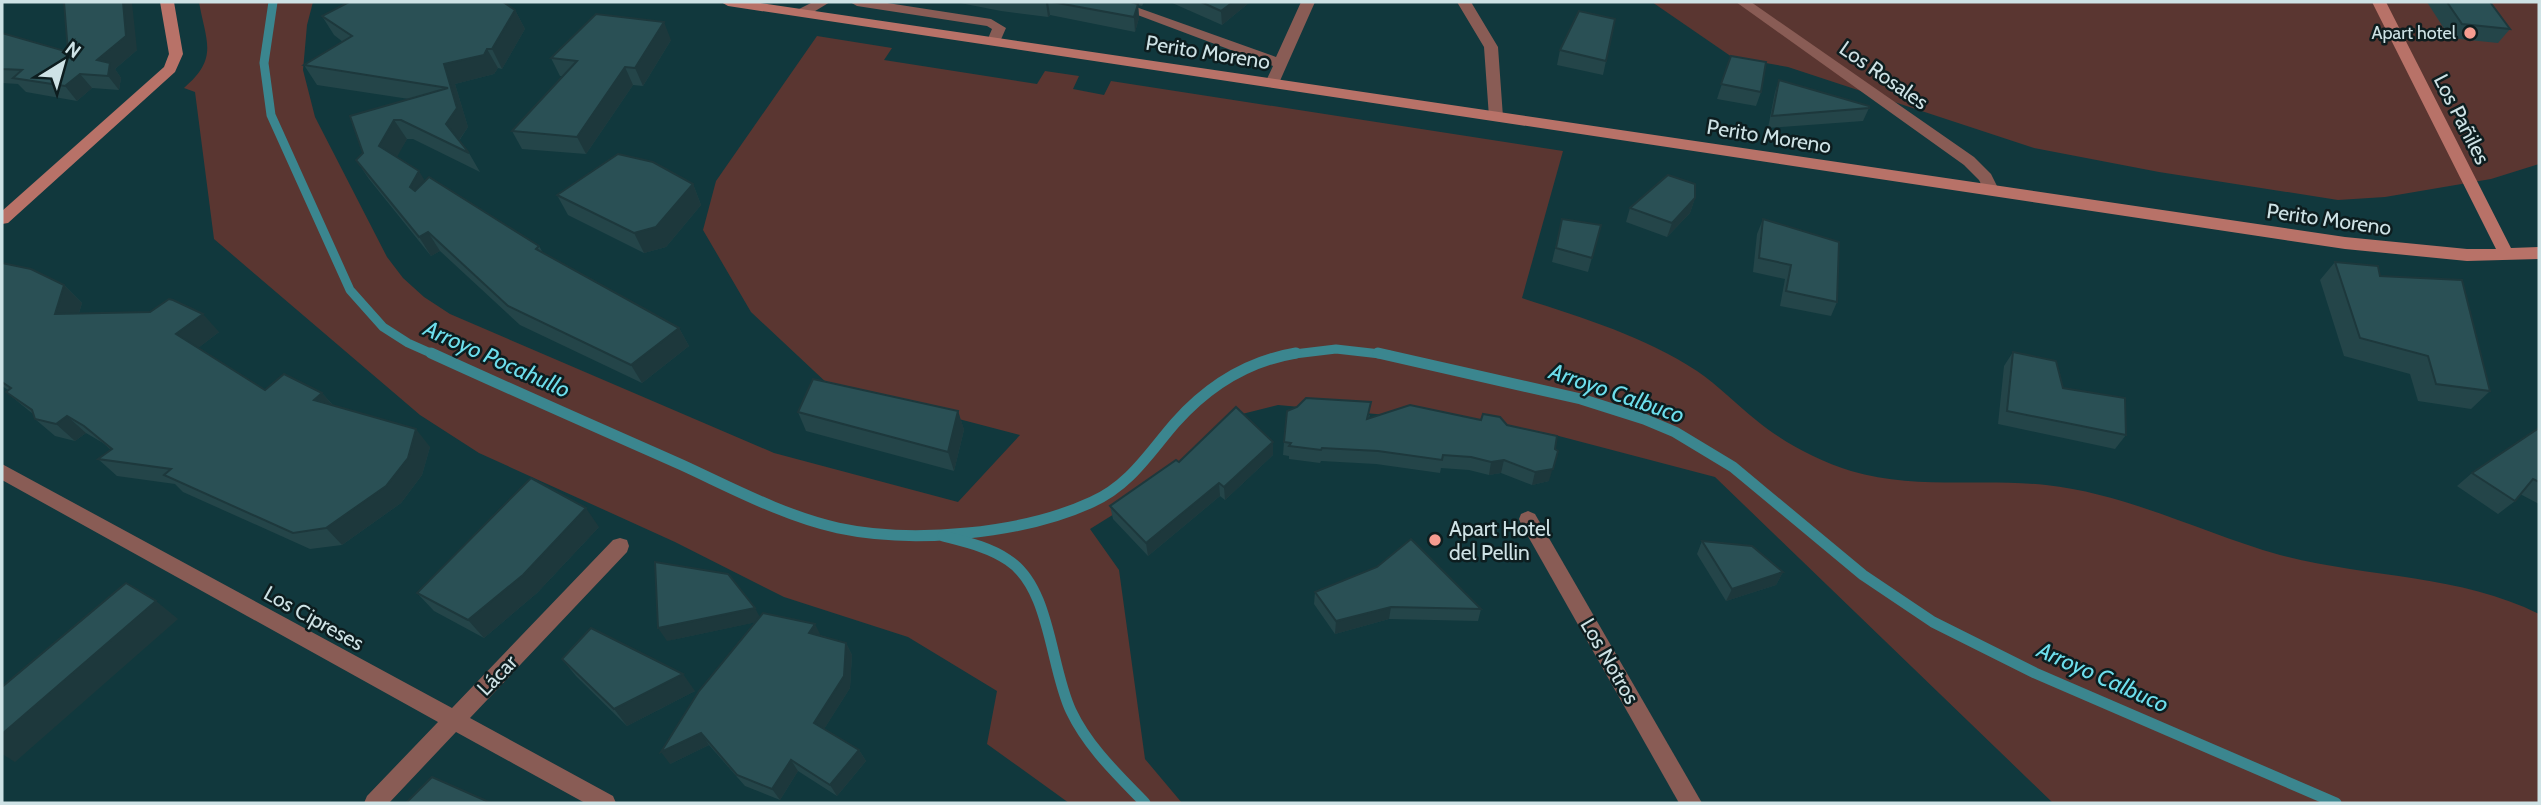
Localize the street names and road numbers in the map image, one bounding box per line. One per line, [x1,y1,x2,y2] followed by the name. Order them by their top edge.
[1144,30,1272,74] street label: Perito Moreno
[1835,35,1933,115] street label: Los Rosales
[2429,70,2495,168] street label: Los Pañiles
[1705,114,1833,158] street label: Perito Moreno
[2265,198,2393,240] street label: Perito Moreno
[260,580,369,656] street label: Los Cipreses
[1575,614,1645,709] street label: Los Notros
[472,649,523,701] street label: Lácar

